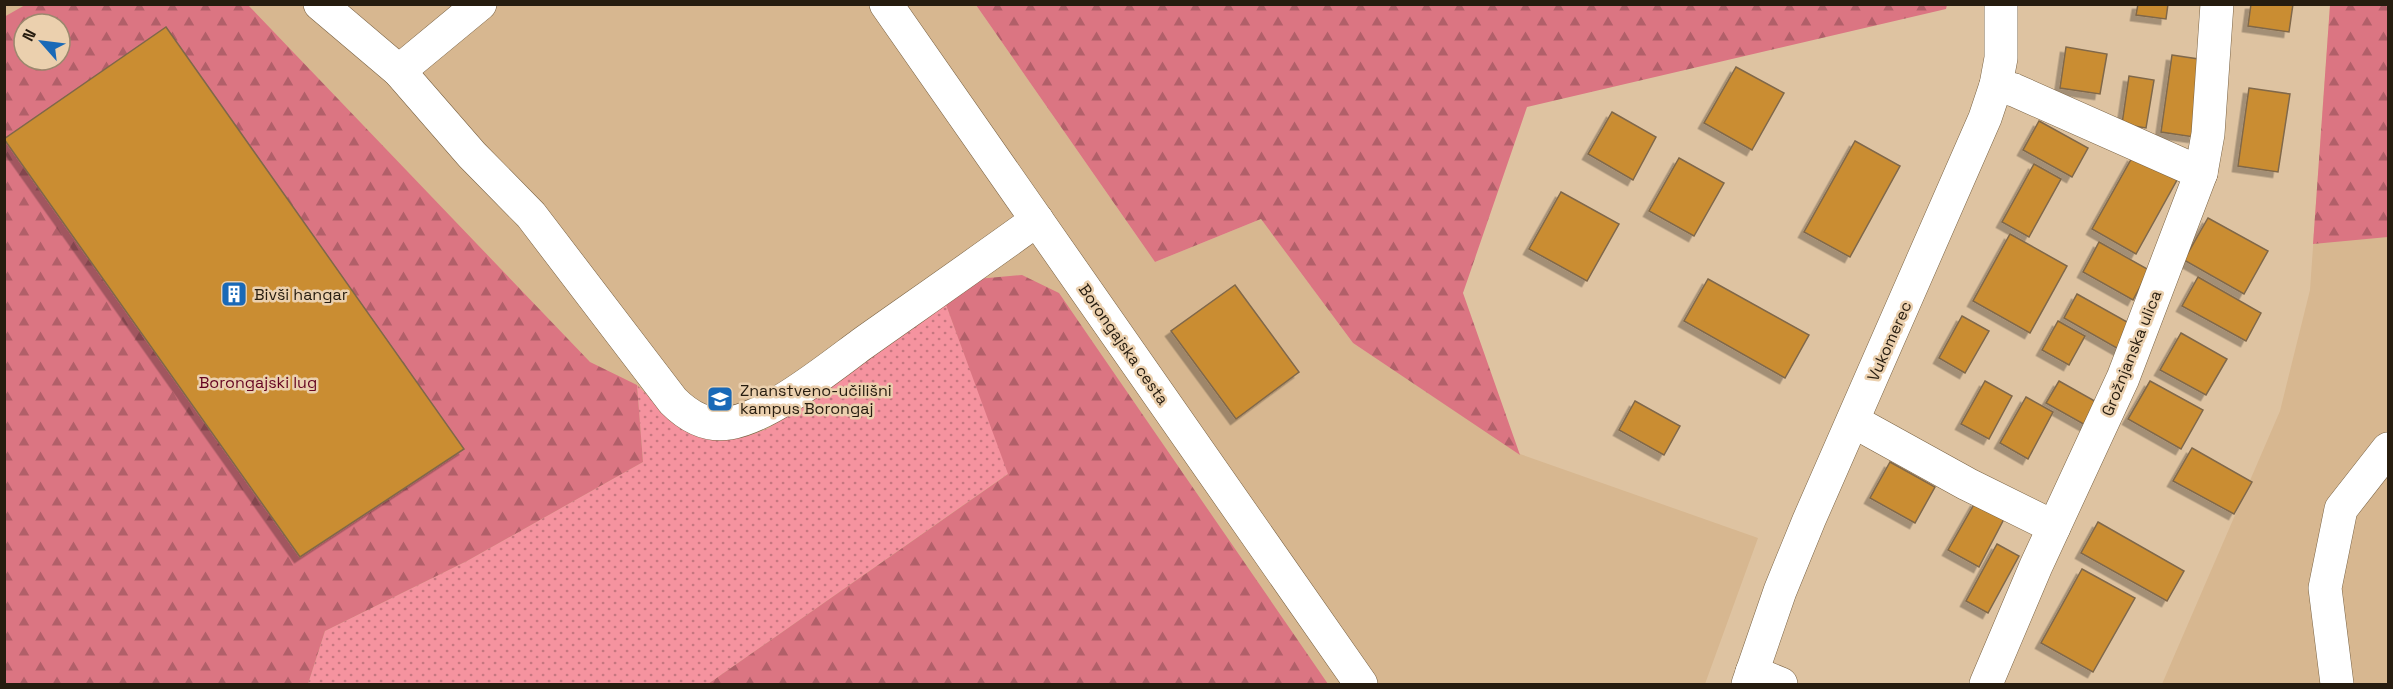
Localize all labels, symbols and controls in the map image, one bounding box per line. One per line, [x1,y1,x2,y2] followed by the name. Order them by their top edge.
[12,12,72,72] north arrow
[17,26,41,45] text: N
[219,279,249,309] building icon: Bivši hangar
[1074,280,1173,409] street label: Borongajska cesta
[254,284,348,305] place label: Bivši hangar
[2097,287,2166,419] street label: Grožnjanska ulica
[1862,298,1916,385] street label: Vukomerec
[199,372,317,393] park label: Borongajski lug
[740,380,892,419] place label: Znanstveno-učilišni kampus Borongaj
[705,384,735,414] school or university icon: Znanstveno-učilišni kampus Borongaj

